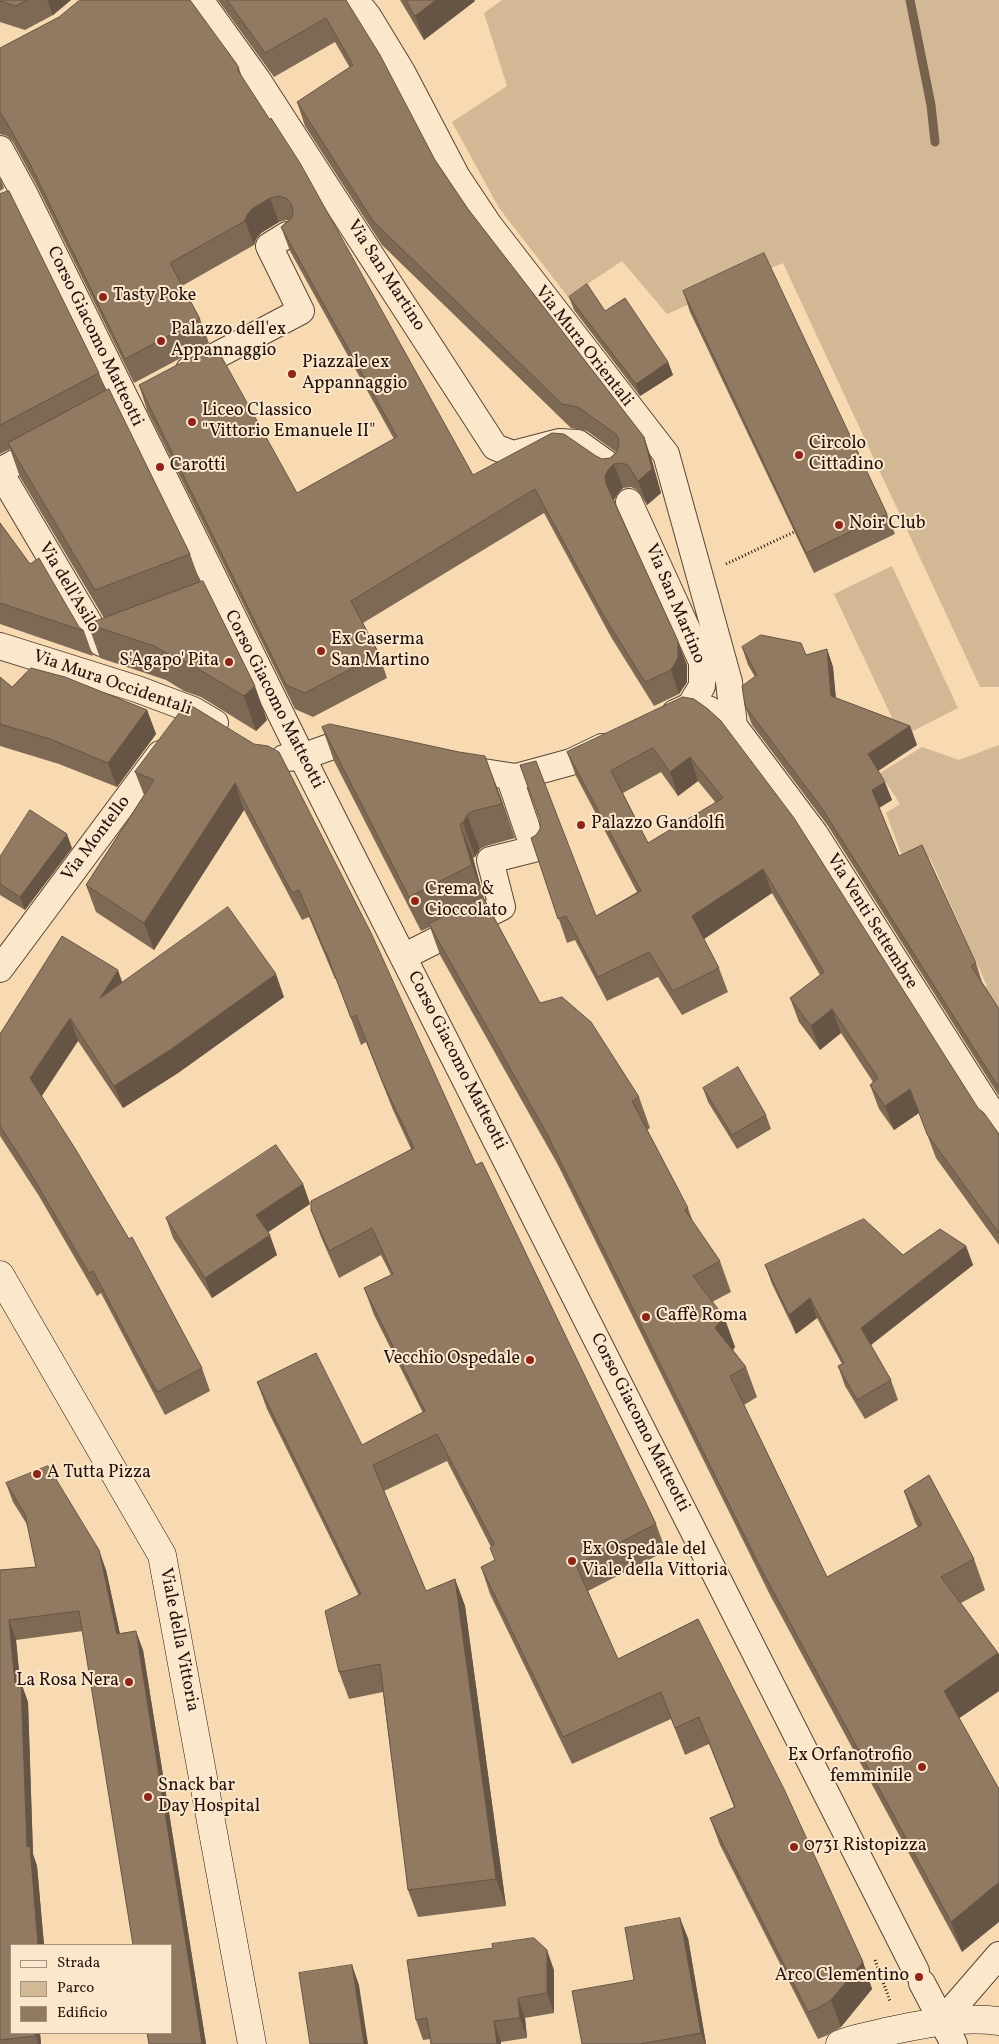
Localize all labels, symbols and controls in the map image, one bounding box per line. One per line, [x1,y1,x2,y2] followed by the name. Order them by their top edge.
[341,216,429,336] street label: Via San Martino
[41,243,147,431] street label: Corso Giacomo Matteotti
[529,282,637,412] street label: Via Mura Orientali
[113,286,196,308] place label: Tasty Poke
[97,291,109,303] marker: Tasty Poke
[171,320,286,362] place label: Palazzo dell'ex Appannaggio
[155,335,167,347] marker: Palazzo dell'ex Appannaggio
[302,353,407,396] place label: Piazzale ex Appannaggio
[286,368,298,380] marker: Piazzale ex Appannaggio
[202,401,375,444] place label: Liceo Classico "Vittorio Emanuele II"
[186,416,198,428] marker: Liceo Classico "Vittorio Emanuele II"
[809,434,883,476] place label: Circolo Cittadino
[793,449,805,461] marker: Circolo Cittadino
[170,456,226,478] place label: Carotti
[154,461,166,473] marker: Carotti
[849,514,926,536] place label: Noir Club
[833,519,845,531] marker: Noir Club
[33,539,103,637] street label: Via dell'Asilo
[639,541,709,667] street label: Via San Martino
[218,607,328,793] street label: Corso Giacomo Matteotti
[331,630,430,672] place label: Ex Caserma San Martino
[315,645,327,657] marker: Ex Caserma San Martino
[30,647,194,721] street label: Via Mura Occidentali
[119,651,219,673] place label: S'Agapo' Pita
[223,656,235,668] marker: S'Agapo' Pita
[58,792,136,886] street label: Via Montello
[591,814,725,836] place label: Palazzo Gandolfi
[575,819,587,831] marker: Palazzo Gandolfi
[821,850,921,994] street label: Via Venti Settembre
[425,880,507,922] place label: Crema & Cioccolato
[409,895,421,907] marker: Crema & Cioccolato
[401,968,511,1154] street label: Corso Giacomo Matteotti
[656,1306,748,1328] place label: Caffè Roma
[640,1311,652,1323] marker: Caffè Roma
[584,1330,694,1516] street label: Corso Giacomo Matteotti
[383,1349,520,1371] place label: Vecchio Ospedale
[524,1354,536,1366] marker: Vecchio Ospedale
[47,1463,151,1485] place label: A Tutta Pizza
[31,1468,43,1480] marker: A Tutta Pizza
[582,1540,728,1582] place label: Ex Ospedale del Viale della Vittoria
[566,1555,578,1567] marker: Ex Ospedale del Viale della Vittoria
[153,1566,203,1714] street label: Viale della Vittoria
[16,1671,119,1693] place label: La Rosa Nera
[123,1676,135,1688] marker: La Rosa Nera
[788,1746,912,1788] place label: Ex Orfanotrofio femminile
[916,1761,928,1773] marker: Ex Orfanotrofio femminile
[158,1776,260,1818] place label: Snack bar Day Hospital
[142,1791,154,1803] marker: Snack bar Day Hospital
[804,1836,927,1858] place label: 0731 Ristopizza
[788,1841,800,1853] marker: 0731 Ristopizza
[10,1944,172,2034] legend
[57,1953,100,1974] text: Strada
[775,1966,909,1988] place label: Arco Clementino
[913,1971,925,1983] marker: Arco Clementino
[57,1978,94,1999] text: Parco
[57,2003,108,2024] text: Edificio

